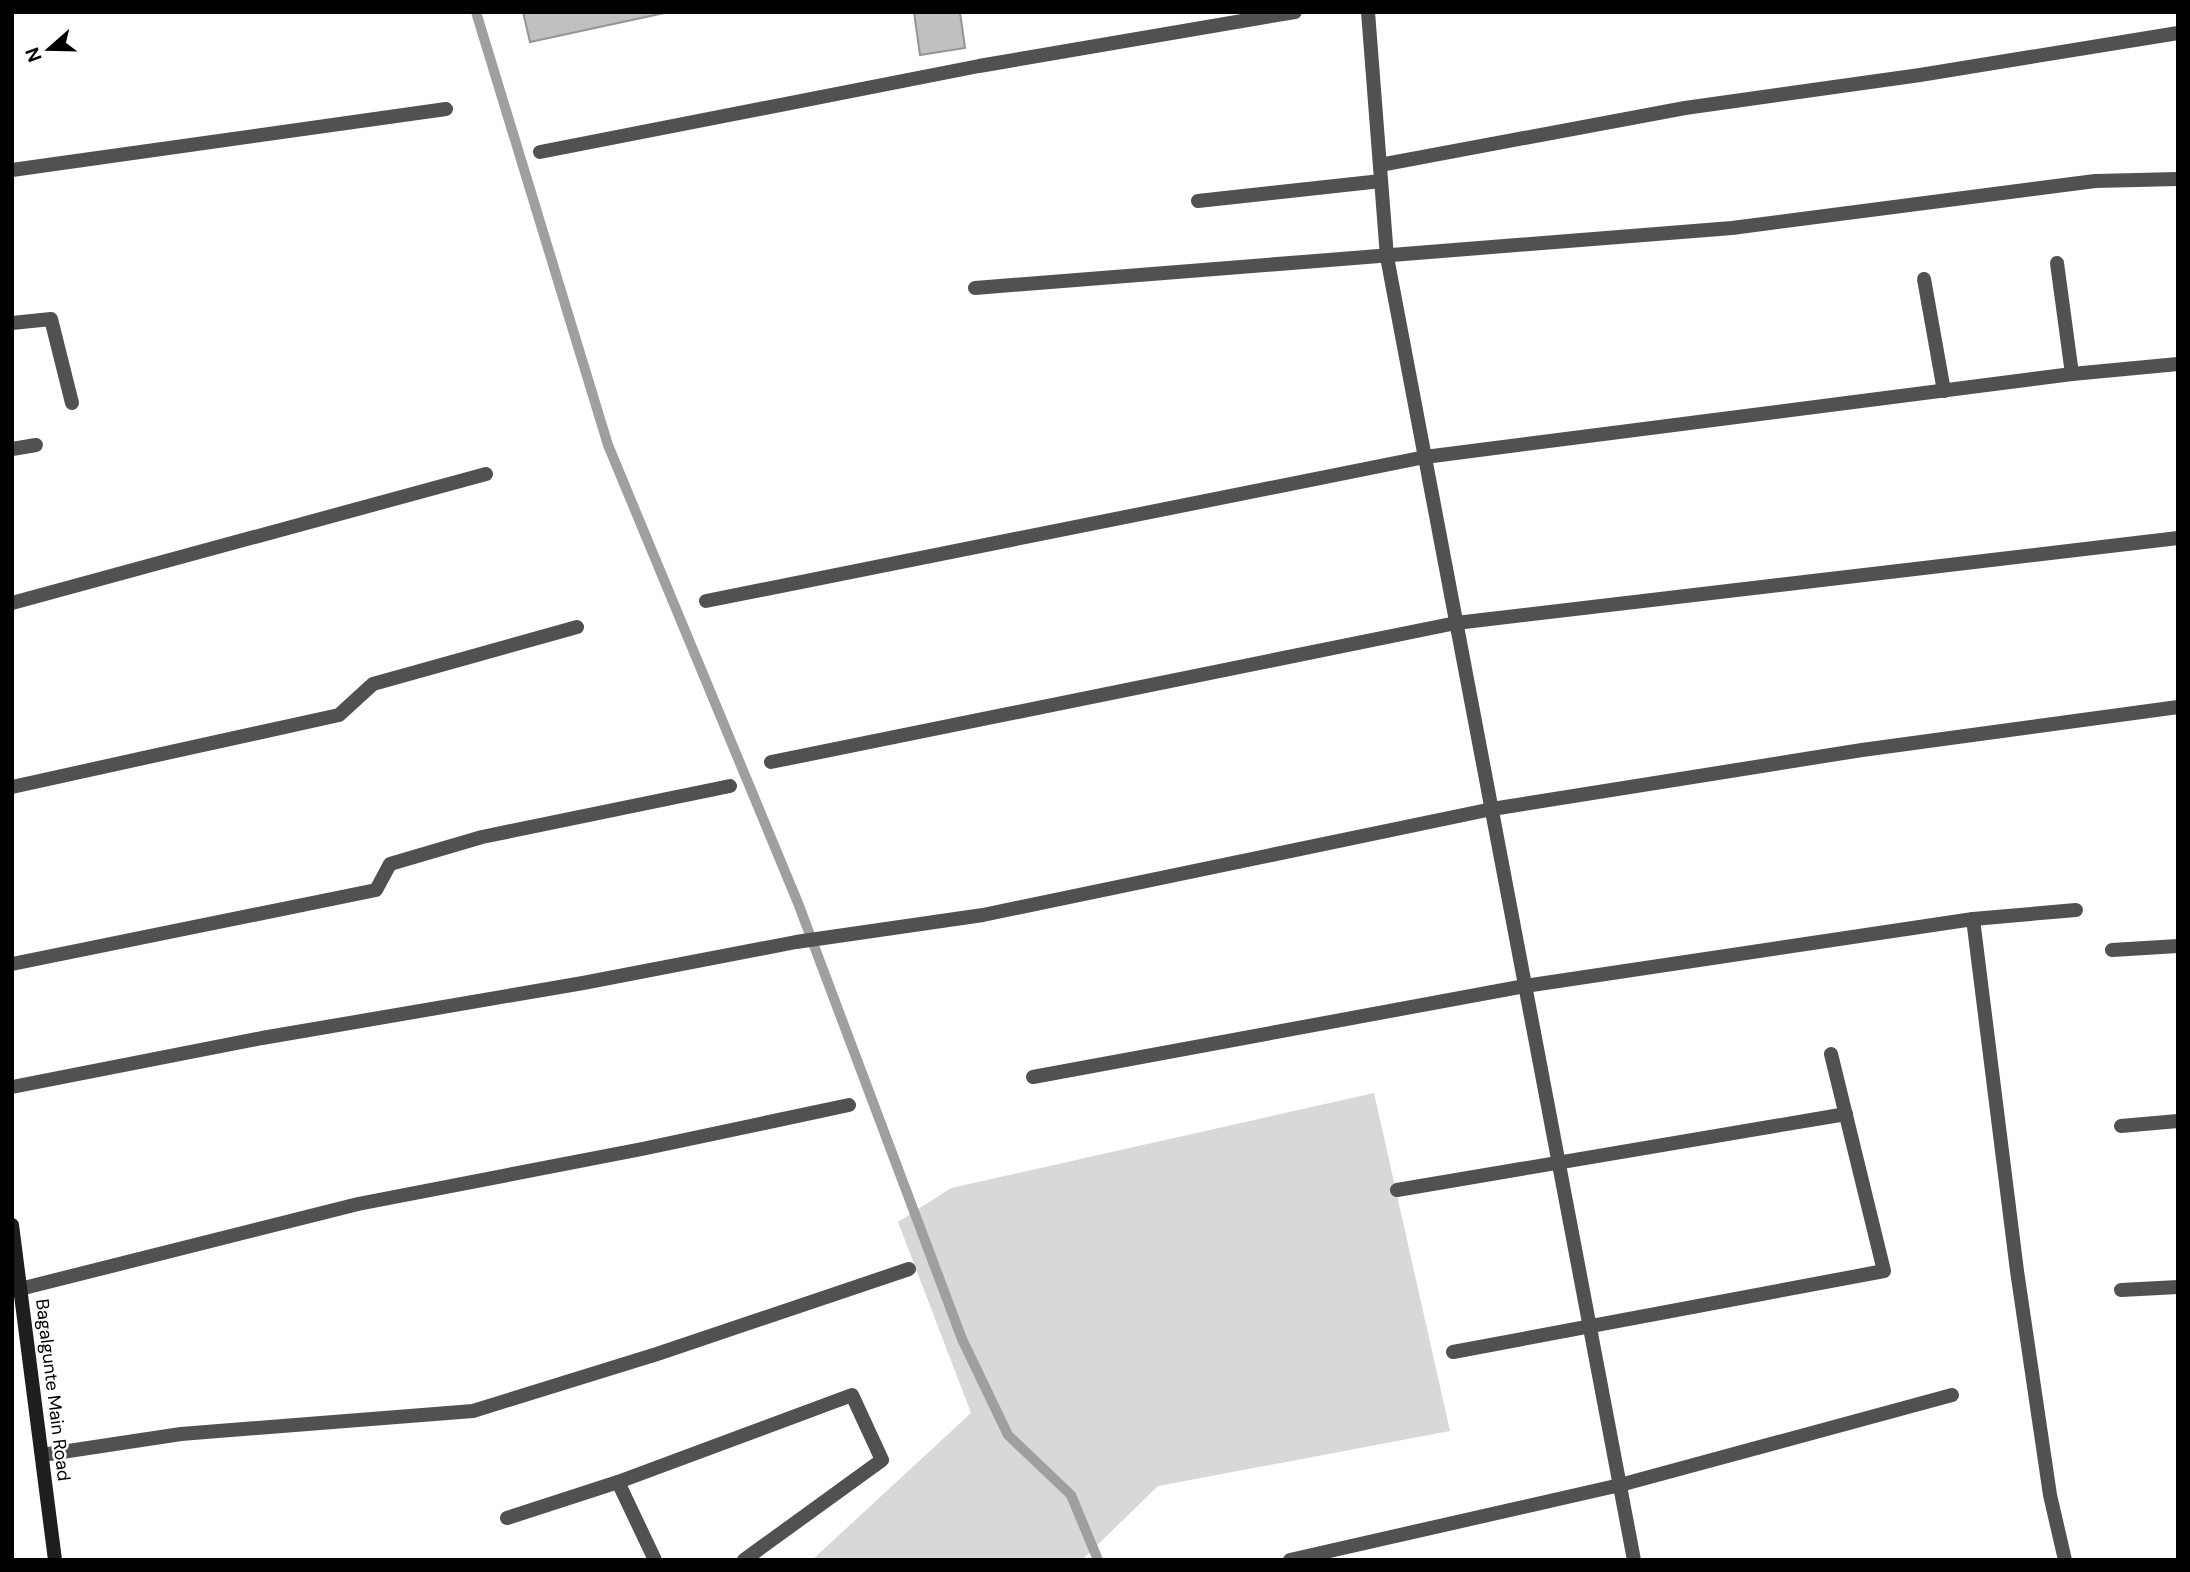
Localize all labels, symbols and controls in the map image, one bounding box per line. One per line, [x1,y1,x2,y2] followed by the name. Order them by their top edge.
[14,14,84,84] north arrow
[19,44,48,65] text: N
[30,1298,76,1482] street label: Bagalgunte Main Road

